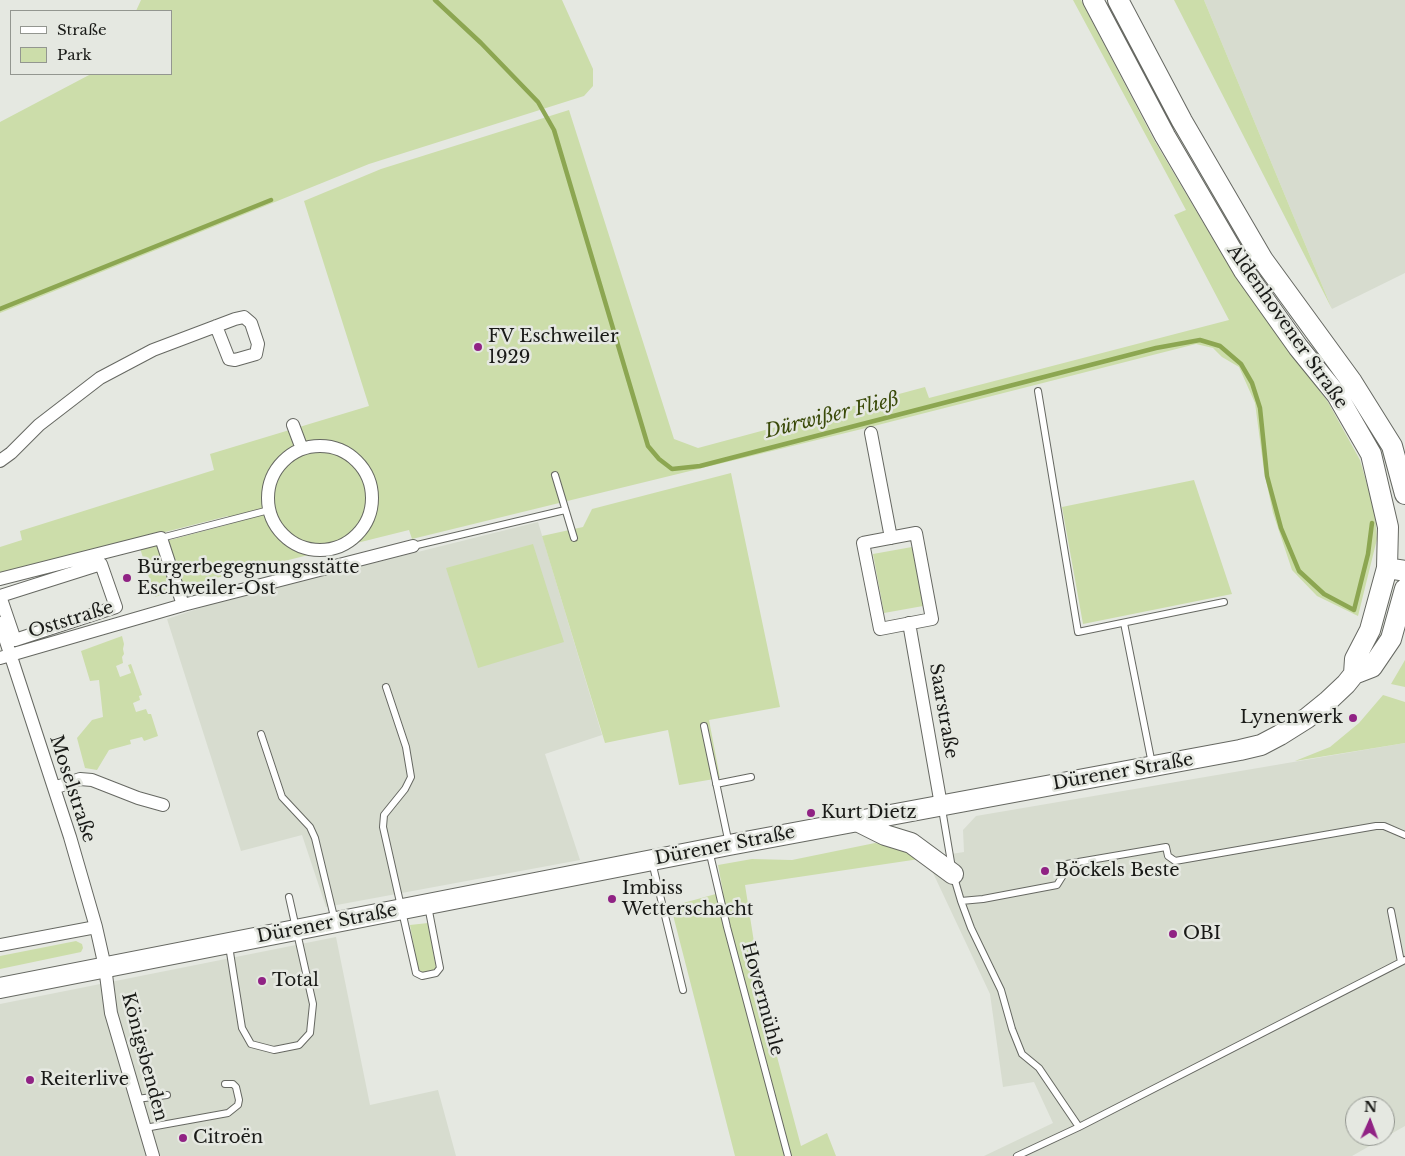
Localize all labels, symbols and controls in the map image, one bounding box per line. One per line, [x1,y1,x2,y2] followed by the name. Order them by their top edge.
[10,10,172,75] legend
[57,20,107,39] text: Straße
[57,45,92,64] text: Park
[1222,241,1352,413] street label: Aldenhovener Straße
[488,326,618,368] place label: FV Eschweiler 1929
[472,341,484,353] marker: FV Eschweiler 1929
[763,388,901,444] water label: Dürwißer Fließ
[137,557,360,600] place label: Bürgerbegegnungsstätte Eschweiler-Ost
[121,572,133,584] marker: Bürgerbegegnungsstätte Eschweiler-Ost
[26,597,116,643] street label: Oststraße
[924,662,962,760] street label: Saarstraße
[1240,707,1343,729] place label: Lynenwerk
[1347,712,1359,724] marker: Lynenwerk
[45,733,99,845] street label: Moselstraße
[1051,749,1195,795] street label: Dürener Straße
[821,802,917,824] place label: Kurt Dietz
[805,807,817,819] marker: Kurt Dietz
[653,822,797,870] street label: Dürener Straße
[1055,860,1180,882] place label: Böckels Beste
[1039,865,1051,877] marker: Böckels Beste
[622,878,754,921] place label: Imbiss Wetterschacht
[606,893,618,905] marker: Imbiss Wetterschacht
[255,900,399,948] street label: Dürener Straße
[1183,923,1221,945] place label: OBI
[1167,928,1179,940] marker: OBI
[736,940,788,1058] street label: Hovermühle
[272,970,319,992] place label: Total
[256,975,268,987] marker: Total
[116,990,172,1124] street label: Königsbenden
[40,1069,129,1091] place label: Reiterlive
[24,1074,36,1086] marker: Reiterlive
[1345,1096,1395,1146] north arrow
[1364,1098,1377,1116] text: N
[193,1127,263,1149] place label: Citroën
[177,1132,189,1144] marker: Citroën

